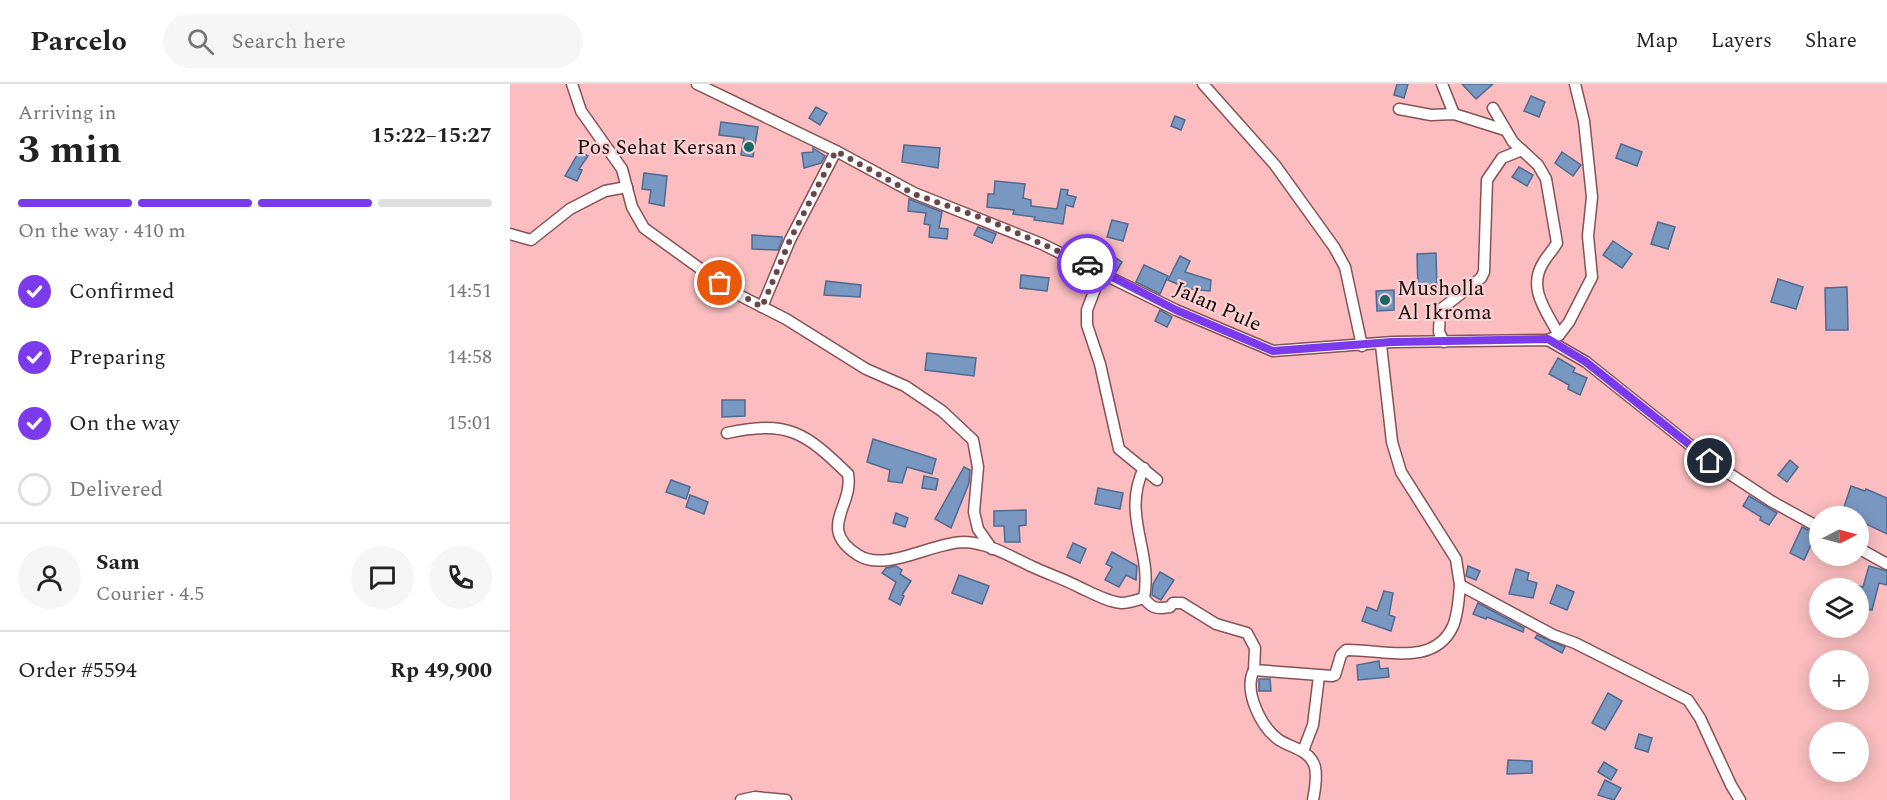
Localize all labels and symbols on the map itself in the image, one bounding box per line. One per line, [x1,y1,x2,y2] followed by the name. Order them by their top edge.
[577,132,737,164] place label: Pos Sehat Kersan
[742,140,756,154] marker: Pos Sehat Kersan
[1057,234,1117,294] courier
[694,257,745,308] pin
[1169,273,1267,340] street label: Jalan Pule
[1397,273,1493,329] place label: Musholla Al Ikroma
[1378,293,1392,307] marker: Musholla Al Ikroma
[1684,435,1735,486] pin
[1809,506,1869,566] north arrow

